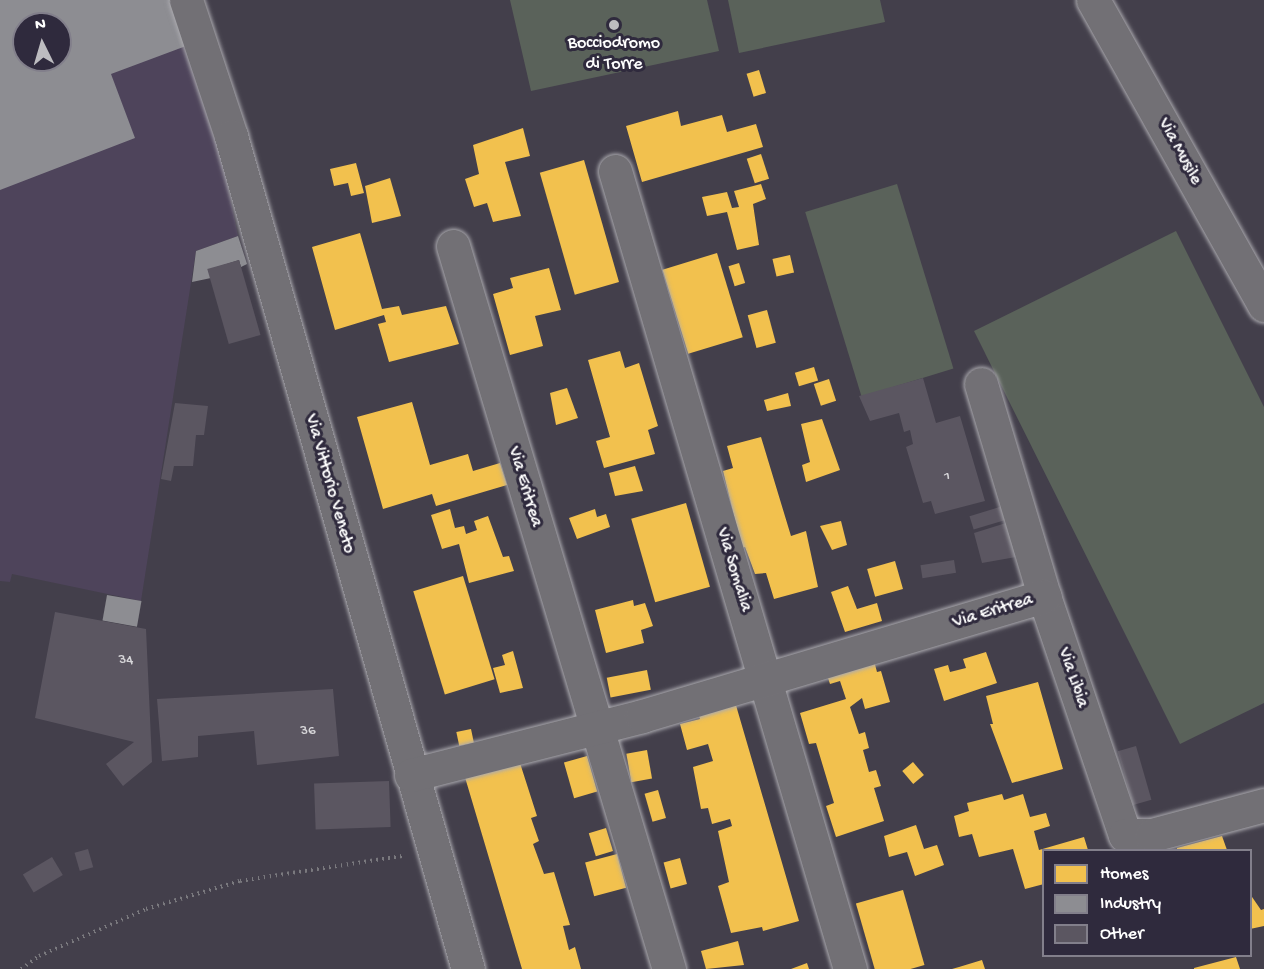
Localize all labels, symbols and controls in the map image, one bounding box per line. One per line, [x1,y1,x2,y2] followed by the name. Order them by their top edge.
[12,12,72,72] north arrow
[35,16,47,35] text: N
[607,18,621,32] marker: Bocciodromo di Torre
[568,34,660,76] place label: Bocciodromo di Torre
[1152,115,1206,189] street label: Via Musile
[299,412,359,556] street label: Via Vittorio Veneto
[502,444,546,530] street label: Via Eritrea
[944,468,950,486] house number: 1
[710,525,756,615] street label: Via Somalia
[950,590,1036,634] street label: Via Eritrea
[1052,645,1092,711] street label: Via Libia
[119,652,133,670] house number: 34
[300,723,316,741] house number: 36
[1042,849,1252,957] legend
[1100,864,1148,885] text: Homes
[1100,894,1161,915] text: Industry
[1100,924,1144,945] text: Other

